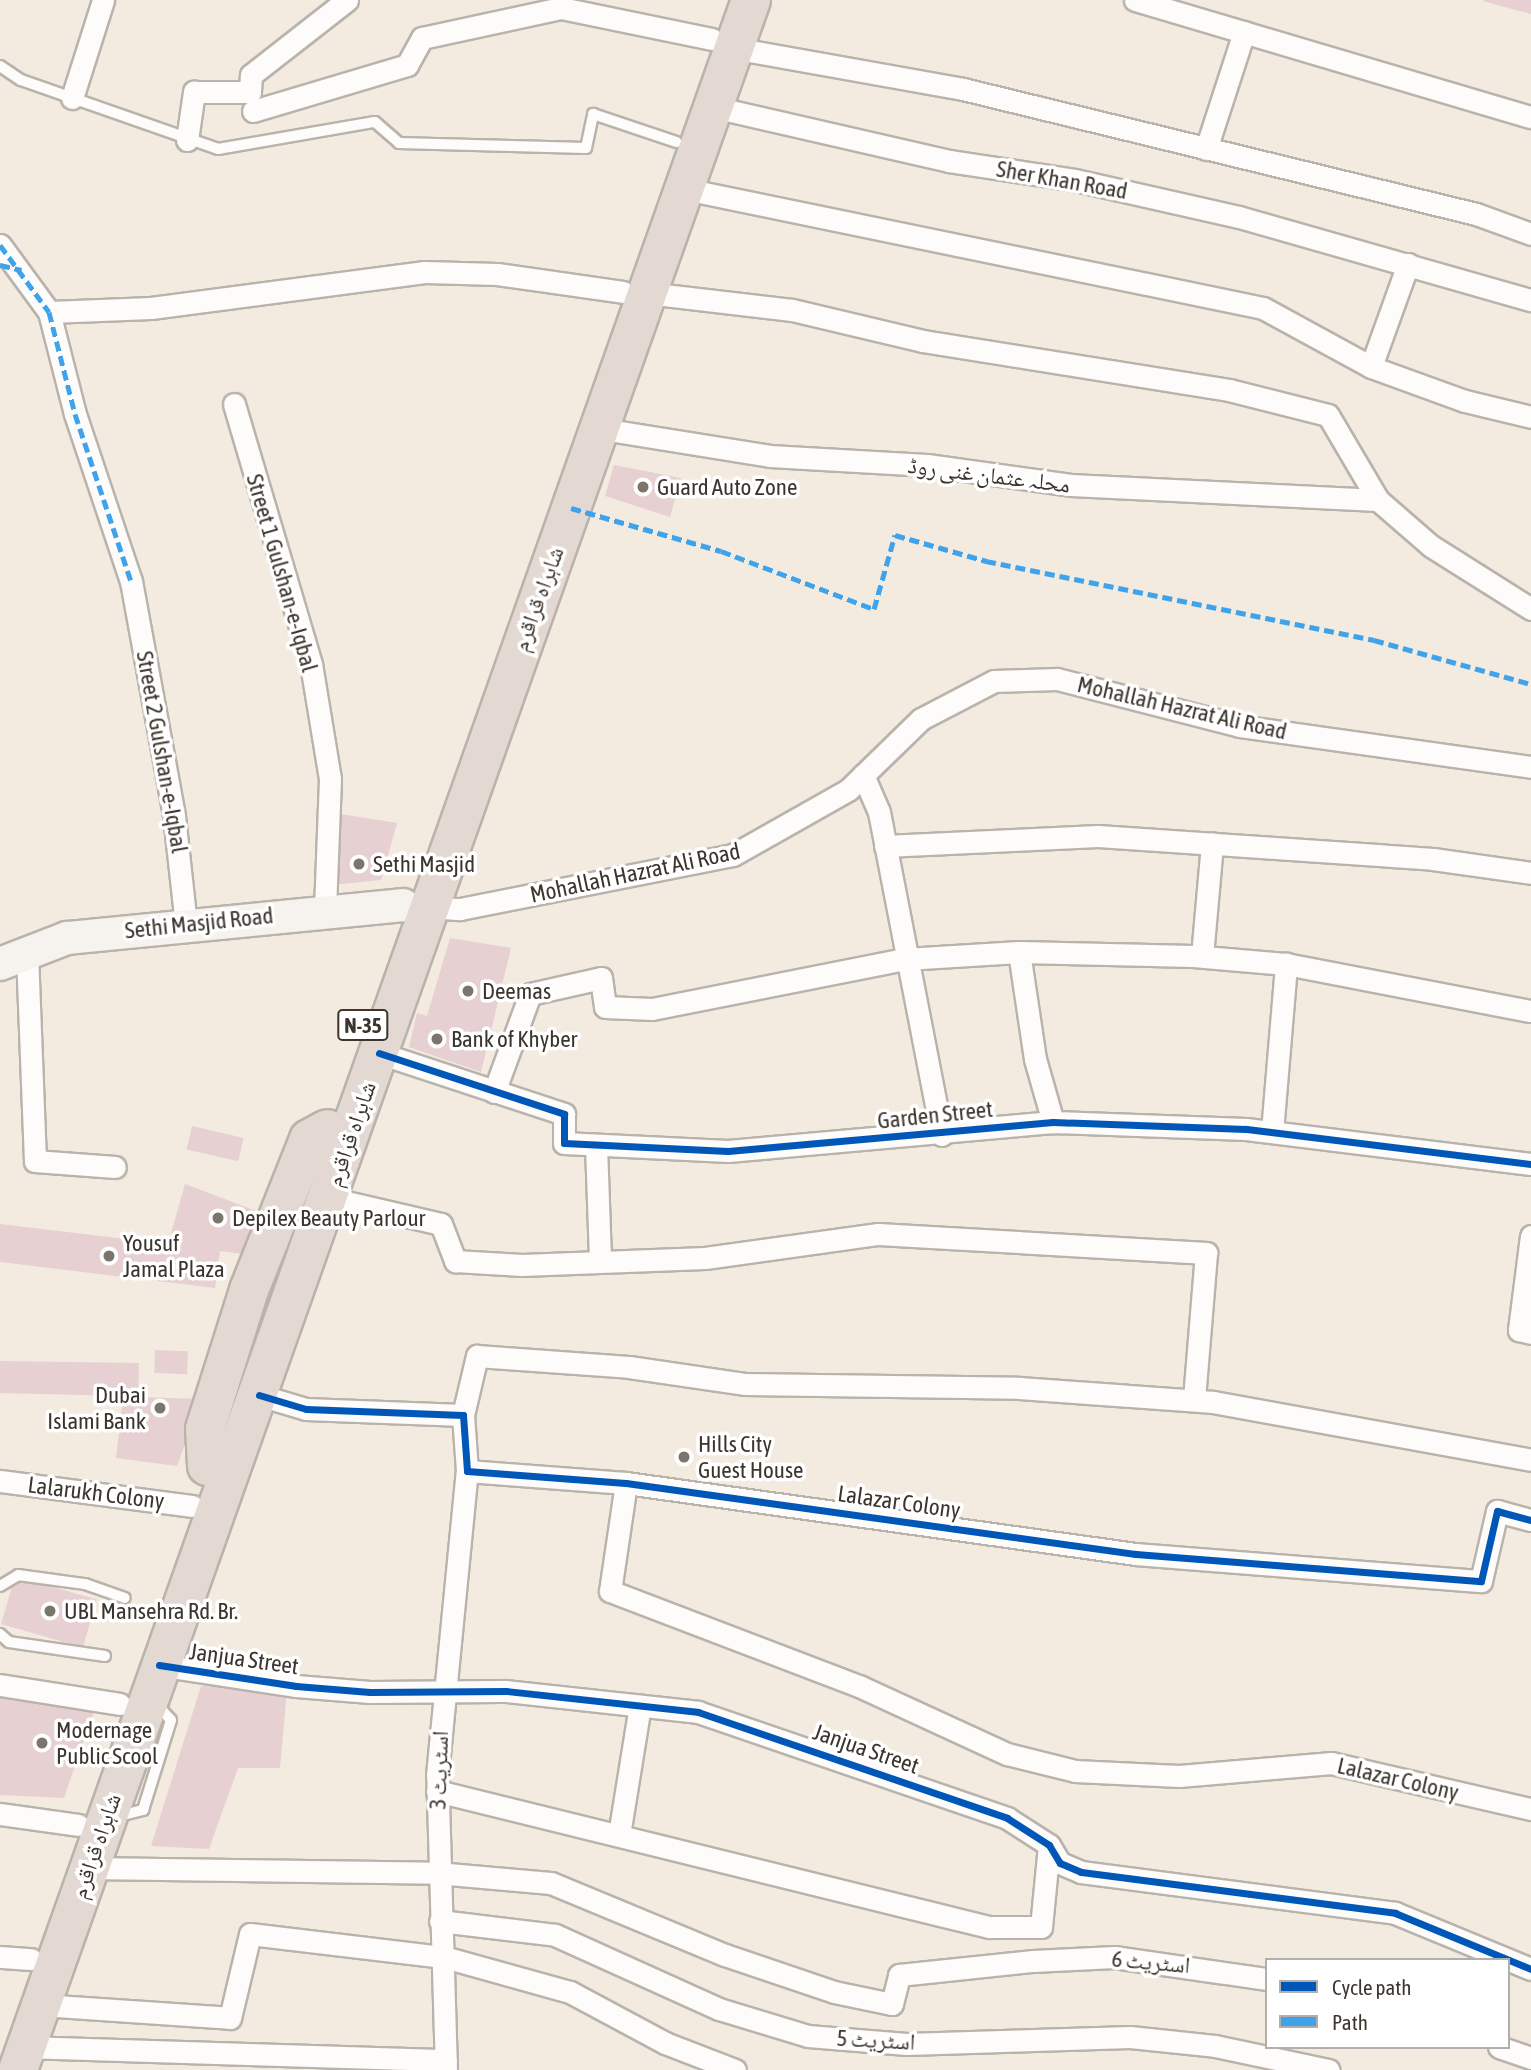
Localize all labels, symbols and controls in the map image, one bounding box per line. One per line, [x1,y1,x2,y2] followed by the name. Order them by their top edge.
[994,155,1130,205] street label: Sher Khan Road
[906,451,1072,499] street label: محلہ عثمان غنی روڈ
[241,471,323,675] street label: Street 1 Gulshan-e-Iqbal
[657,473,797,501] place label: Guard Auto Zone
[635,479,651,495] marker: Guard Auto Zone
[506,543,570,655] street label: شاہراہ قراقرم
[131,649,193,855] street label: Street 2 Gulshan-e-Iqbal
[1075,670,1289,746] street label: Mohallah Hazrat Ali Road
[527,837,743,909] street label: Mohallah Hazrat Ali Road
[373,850,475,878] place label: Sethi Masjid
[351,856,367,872] marker: Sethi Masjid
[123,901,275,945] street label: Sethi Masjid Road
[482,977,551,1005] place label: Deemas
[460,983,476,999] marker: Deemas
[337,1007,389,1042] road number: N-35
[451,1025,577,1053] place label: Bank of Khyber
[429,1031,445,1047] marker: Bank of Khyber
[320,1078,382,1190] street label: شاہراہ قراقرم
[876,1095,994,1135] street label: Garden Street
[232,1204,425,1232] place label: Depilex Beauty Parlour
[210,1210,226,1226] marker: Depilex Beauty Parlour
[123,1229,225,1283] place label: Yousuf Jamal Plaza
[101,1248,117,1264] marker: Yousuf Jamal Plaza
[47,1381,146,1435] place label: Dubai Islami Bank
[152,1400,168,1416] marker: Dubai Islami Bank
[698,1430,803,1484] place label: Hills City Guest House
[676,1449,692,1465] marker: Hills City Guest House
[26,1471,166,1515] street label: Lalarukh Colony
[836,1480,962,1524] street label: Lalazar Colony
[64,1597,238,1625] place label: UBL Mansehra Rd. Br.
[42,1603,58,1619] marker: UBL Mansehra Rd. Br.
[188,1638,300,1680] street label: Janjua Street
[56,1716,158,1770] place label: Modernage Public Scool
[810,1718,922,1780] street label: Janjua Street
[424,1730,454,1810] street label: اسٹریٹ 3
[34,1735,50,1751] marker: Modernage Public Scool
[1335,1752,1461,1806] street label: Lalazar Colony
[65,1790,127,1902] street label: شاہراہ قراقرم
[1111,1945,1191,1979] street label: اسٹریٹ 6
[1265,1958,1510,2049] legend
[1332,1975,1411,1999] text: Cycle path
[1332,2010,1368,2034] text: Path
[836,2024,916,2056] street label: اسٹریٹ 5

